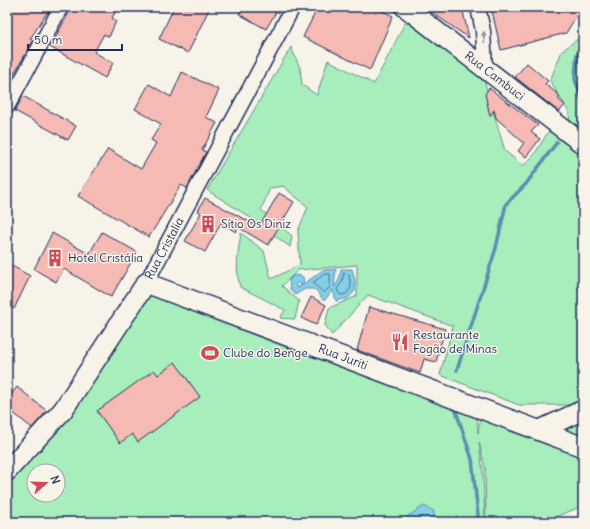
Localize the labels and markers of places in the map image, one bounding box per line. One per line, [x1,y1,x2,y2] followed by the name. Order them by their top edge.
[198,214,218,234] building icon: Sítio Os Diniz
[221,216,291,231] place label: Sítio Os Diniz
[45,248,65,268] building icon: Hotel Cristália
[68,250,143,265] place label: Hotel Cristália
[413,327,497,356] place label: Restaurante Fogão de Minas
[390,332,410,352] restaurant icon: Restaurante Fogão de Minas
[200,343,220,363] sports icon: Clube do Benge
[223,345,308,360] place label: Clube do Benge

